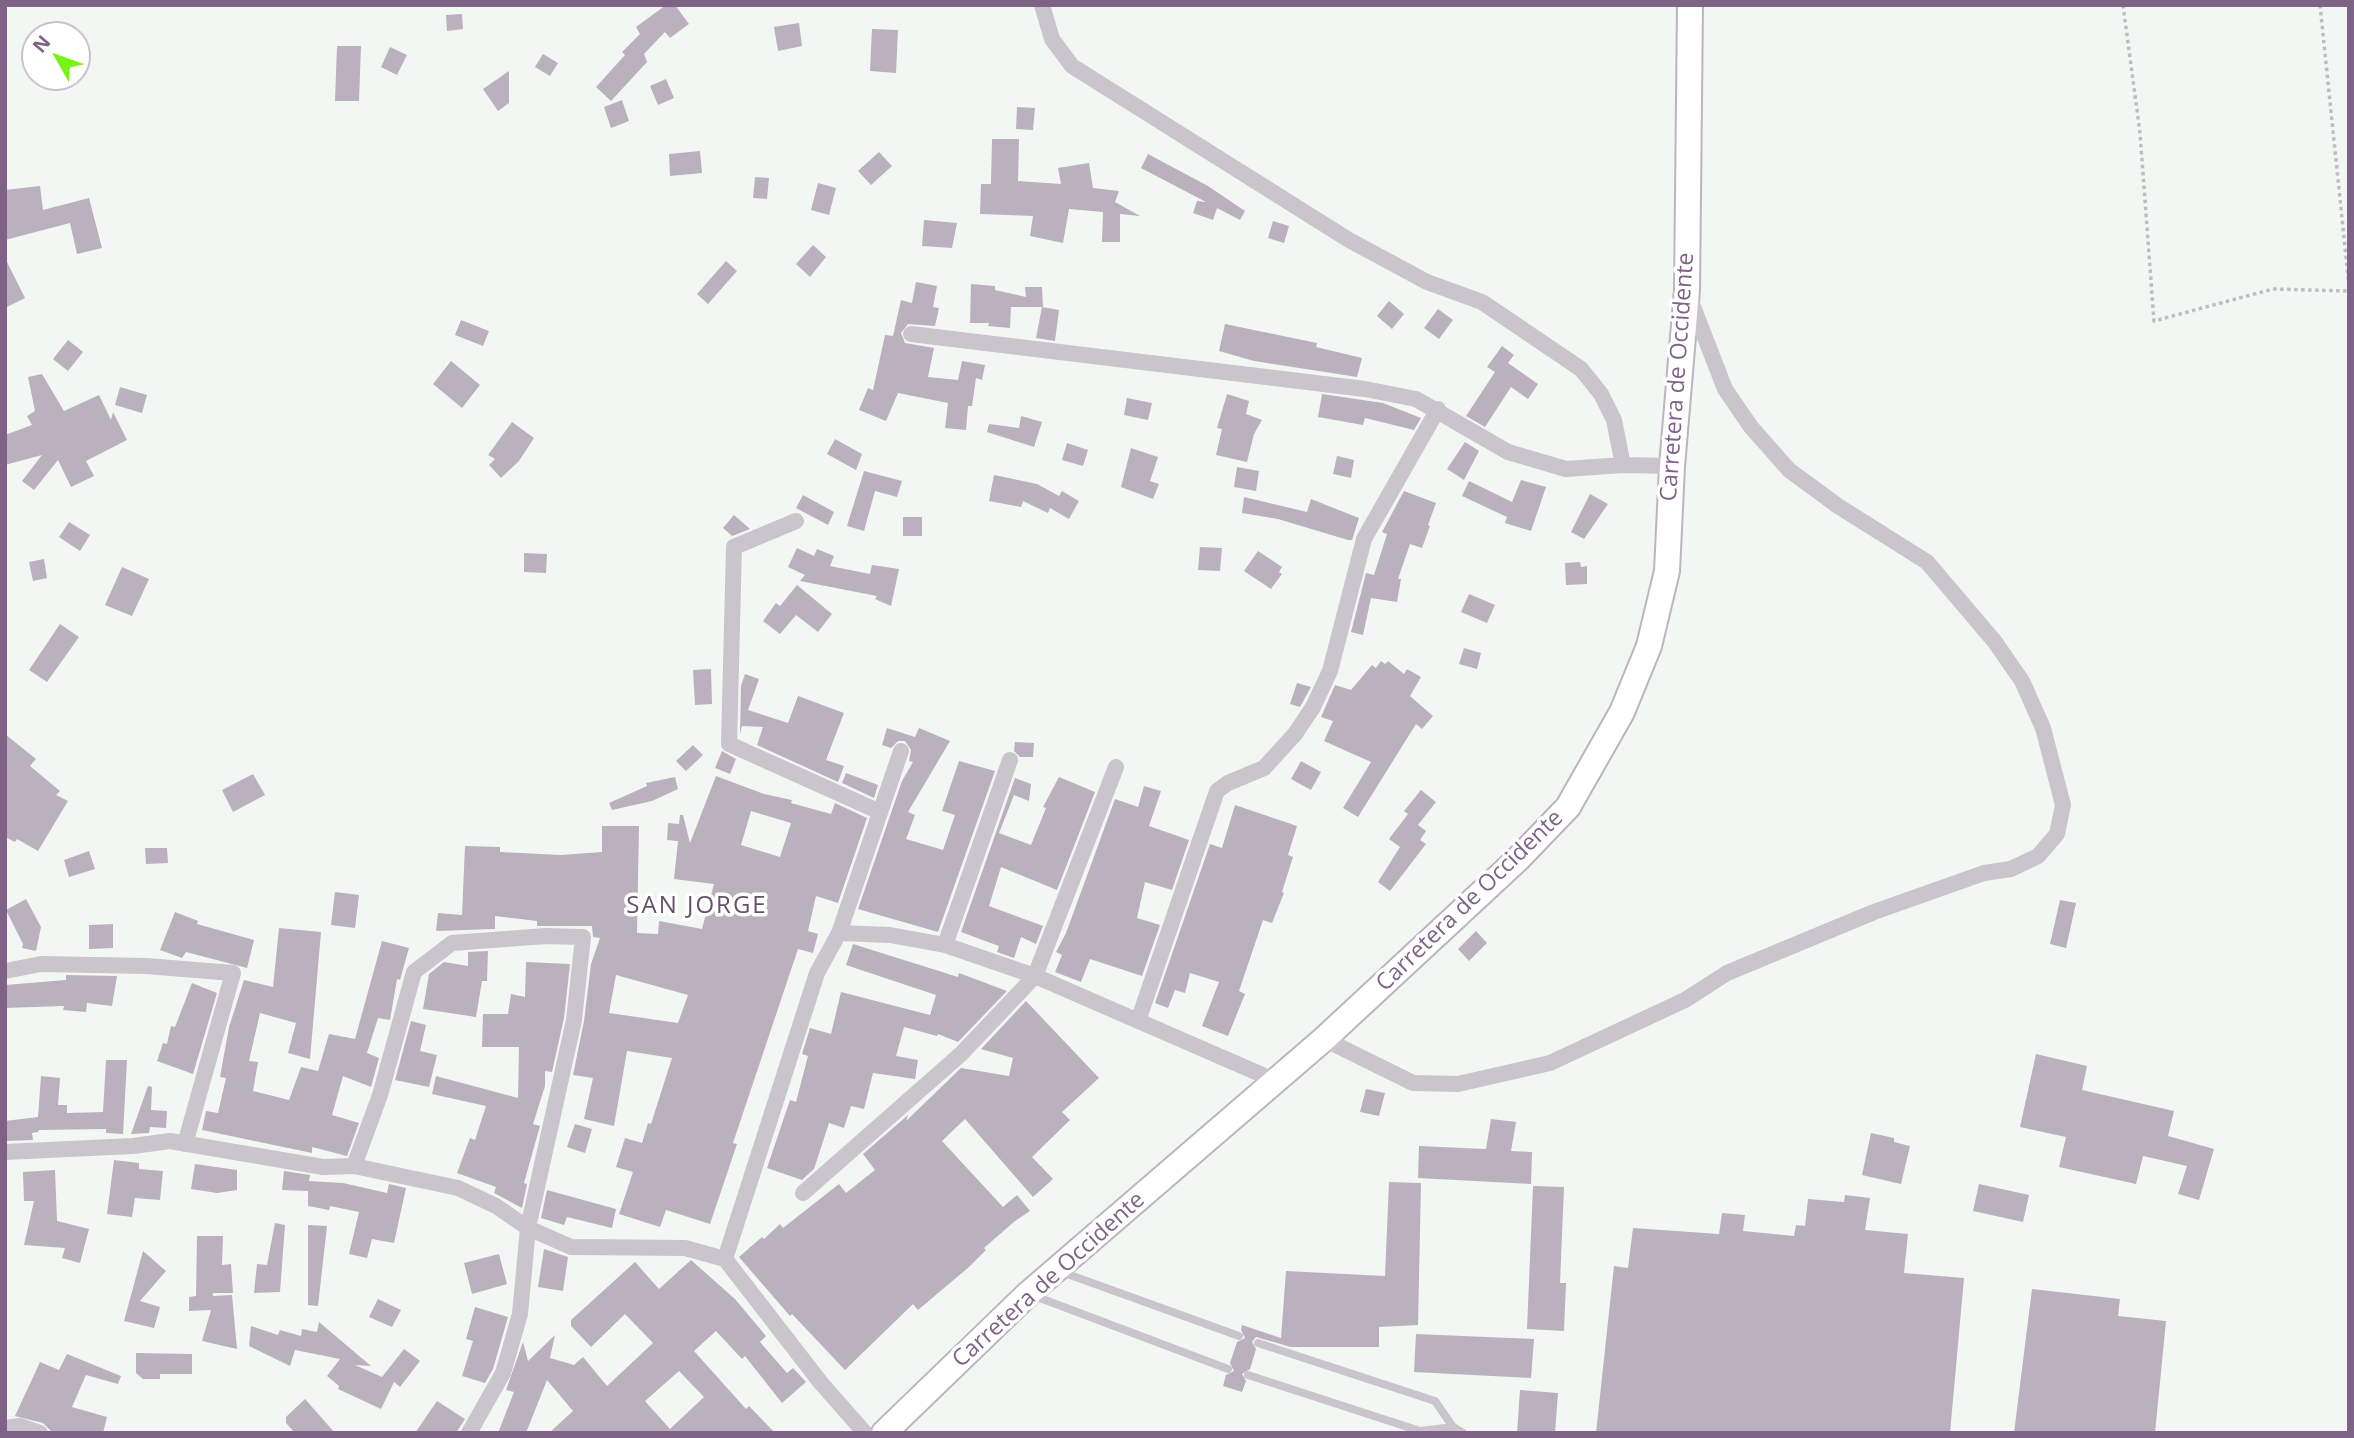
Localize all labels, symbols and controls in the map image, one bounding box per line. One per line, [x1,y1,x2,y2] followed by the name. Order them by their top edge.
[21,21,91,91] north arrow
[27,30,56,58] text: N
[1656,252,1700,502] street label: Carretera de Occidente
[1371,805,1569,997] street label: Carretera de Occidente
[627,892,767,920] district label: SAN JORGE
[947,1186,1151,1374] street label: Carretera de Occidente

